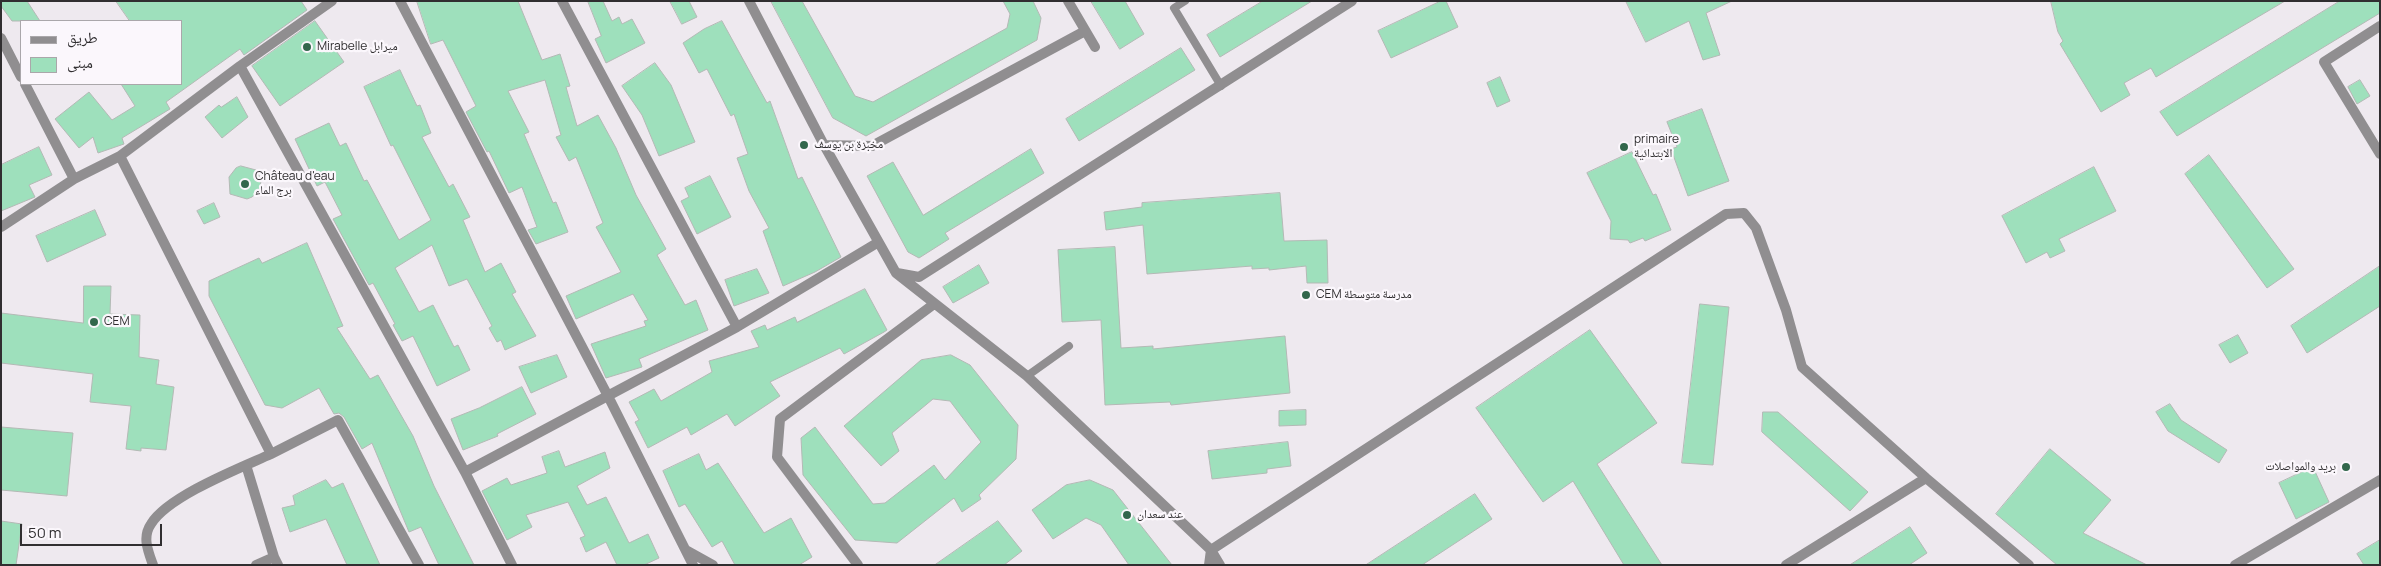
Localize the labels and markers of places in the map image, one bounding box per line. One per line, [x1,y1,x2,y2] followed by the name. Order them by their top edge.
[317,40,398,54] place label: Mirabelle ميرابل
[301,41,313,53] marker: Mirabelle ميرابل
[1634,133,1679,161] place label: primaire الابتدائية
[814,138,883,152] place label: مخبزة بن یوسف
[798,139,810,151] marker: مخبزة بن یوسف
[1618,141,1630,153] marker: primaire الابتدائية
[255,170,335,198] place label: Château d'eau برج الماء
[239,178,251,190] marker: Château d'eau برج الماء
[1316,288,1412,302] place label: CEM مدرسة متوسطة
[1300,289,1312,301] marker: CEM مدرسة متوسطة
[104,315,130,329] place label: CEM
[88,316,100,328] marker: CEM
[2265,460,2336,474] place label: بريد والمواصلات
[2340,461,2352,473] marker: بريد والمواصلات
[1137,508,1183,522] place label: عند سعدان
[1121,509,1133,521] marker: عند سعدان

